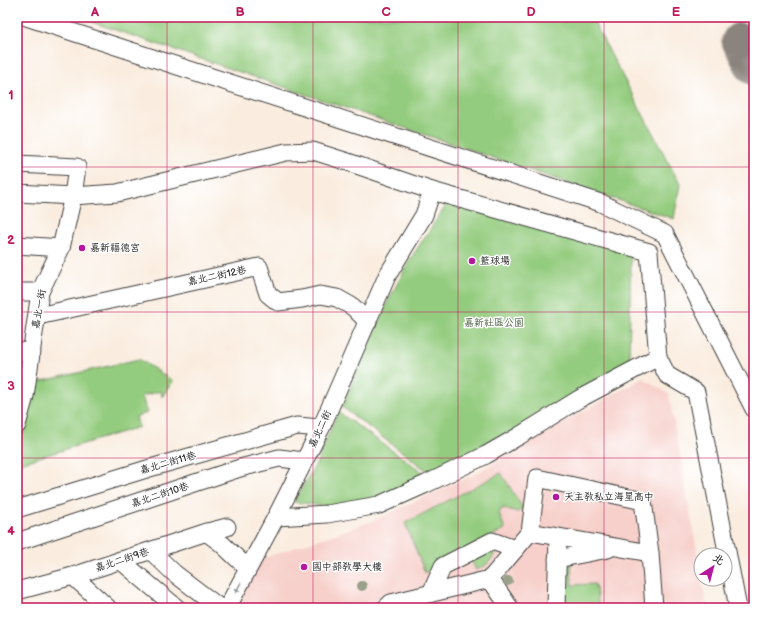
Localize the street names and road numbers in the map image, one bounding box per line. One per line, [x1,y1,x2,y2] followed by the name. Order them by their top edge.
[187,264,248,288] street label: 嘉北二街12巷
[30,288,48,330] street label: 嘉北一街
[306,408,334,450] street label: 嘉北二街
[139,449,198,477] street label: 嘉北二街11巷
[130,480,191,510] street label: 嘉北二街10巷
[94,545,151,574] street label: 嘉北二街9巷

